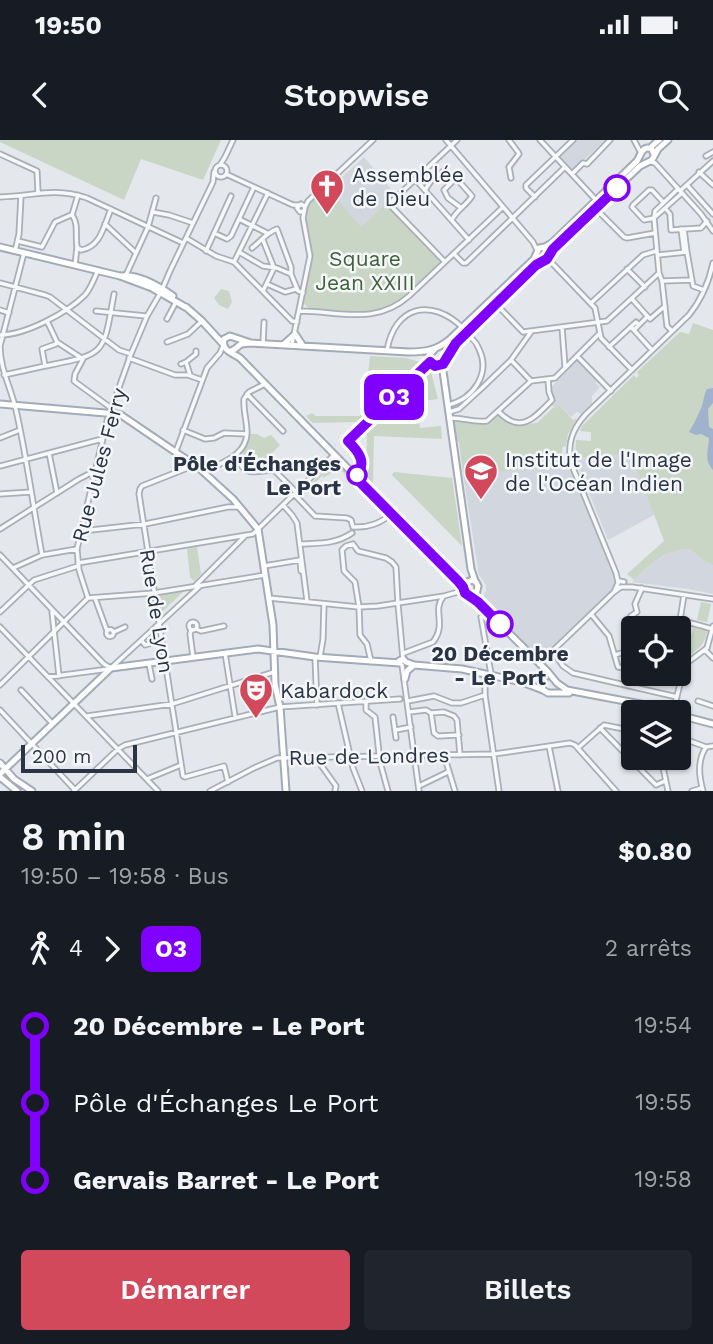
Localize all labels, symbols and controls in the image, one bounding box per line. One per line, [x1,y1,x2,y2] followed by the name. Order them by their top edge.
[35,10,102,40] text: 19:50
[21,76,59,114] icon: back
[284,76,429,114] text: Stopwise
[654,76,692,114] icon: search
[352,162,464,211] place label: Assemblée de Dieu
[308,167,346,216] church icon: Assemblée de Dieu
[604,175,630,201] unlabelled marker
[315,246,415,295] park label: Square Jean XXIII
[362,374,426,420] line badge: O3
[378,383,410,411] text: O3
[66,385,132,545] street label: Rue Jules Ferry
[505,447,692,496] place label: Institut de l'Image de l'Océan Indien
[173,451,341,500] place label: Pôle d'Échanges Le Port
[462,452,500,501] school or university icon: Institut de l'Image de l'Océan Indien
[347,465,367,485] marker: Pôle d'Échanges Le Port
[135,547,179,675] street label: Rue de Lyon
[487,611,513,637] marker: 20 Décembre - Le Port
[621,616,691,770] map controls
[621,616,691,686] button: locate
[431,641,569,690] place label: 20 Décembre - Le Port
[237,671,275,720] theatre icon: Kabardock
[280,678,388,703] place label: Kabardock
[621,700,691,770] button: layers
[21,742,136,774] scale bar
[288,742,450,770] street label: Rue de Londres
[32,745,91,768] text: 200 m
[21,815,126,859] text: 8 min
[618,836,692,866] text: $0.80
[21,863,229,890] text: 19:50 – 19:58 · Bus
[21,930,59,968] icon: walk
[93,930,131,968] icon: forward
[69,935,83,962] text: 4
[155,935,187,963] text: O3
[605,935,692,962] text: 2 arrêts
[73,1011,364,1041] text: 20 Décembre - Le Port
[635,1012,692,1039] text: 19:54
[73,1088,378,1118] text: Pôle d'Échanges Le Port
[635,1089,692,1116] text: 19:55
[73,1165,379,1195] text: Gervais Barret - Le Port
[634,1166,692,1193] text: 19:58
[21,1250,350,1330] button: Démarrer
[364,1250,692,1330] button: Billets

